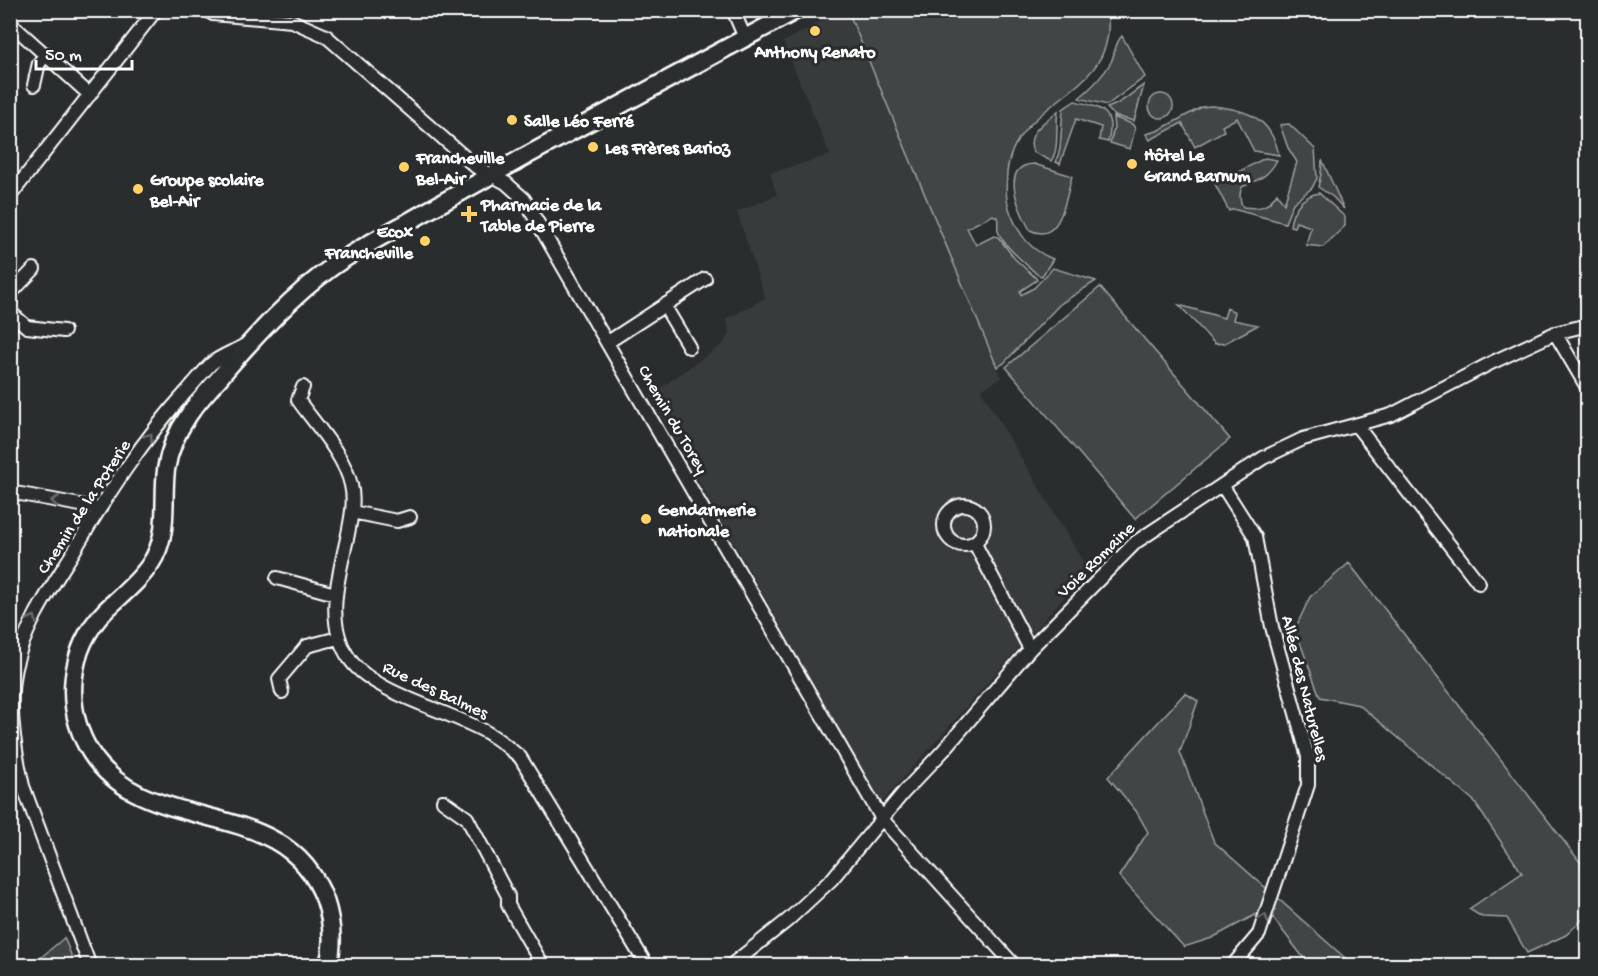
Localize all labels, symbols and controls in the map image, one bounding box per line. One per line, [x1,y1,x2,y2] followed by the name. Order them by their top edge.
[808,24,822,38] marker: Anthony Renato
[36,33,132,71] scale bar
[753,43,876,64] place label: Anthony Renato
[45,46,82,67] text: 50 m
[524,112,635,133] place label: Salle Léo Ferré
[505,113,519,127] marker: Salle Léo Ferré
[605,139,731,160] place label: Les Frères Barioz
[586,140,600,154] marker: Les Frères Barioz
[1144,146,1251,188] place label: Hôtel Le Grand Barnum
[415,149,505,191] place label: Francheville Bel-Air
[1125,157,1139,171] marker: Hôtel Le Grand Barnum
[397,160,411,174] marker: Francheville Bel-Air
[149,171,264,213] place label: Groupe scolaire Bel-Air
[131,182,145,196] marker: Groupe scolaire Bel-Air
[479,196,602,238] place label: Pharmacie de la Table de Pierre
[462,207,476,221] marker: Pharmacie de la Table de Pierre
[324,223,414,265] place label: Ecox Francheville
[418,234,432,248] marker: Ecox Francheville
[632,362,712,479] street label: Chemin du Torey
[142,433,153,444] one-way arrow
[34,436,137,579] street label: Chemin de la Poterie
[50,495,59,507] one-way arrow
[658,501,756,543] place label: Gendarmerie nationale
[639,512,653,526] marker: Gendarmerie nationale
[1053,518,1141,604] street label: Voie Romaine
[1275,614,1332,765] street label: Allée des Naturelles
[26,615,37,626] one-way arrow
[379,658,492,725] street label: Rue des Balmes
[1257,913,1270,924] one-way arrow

